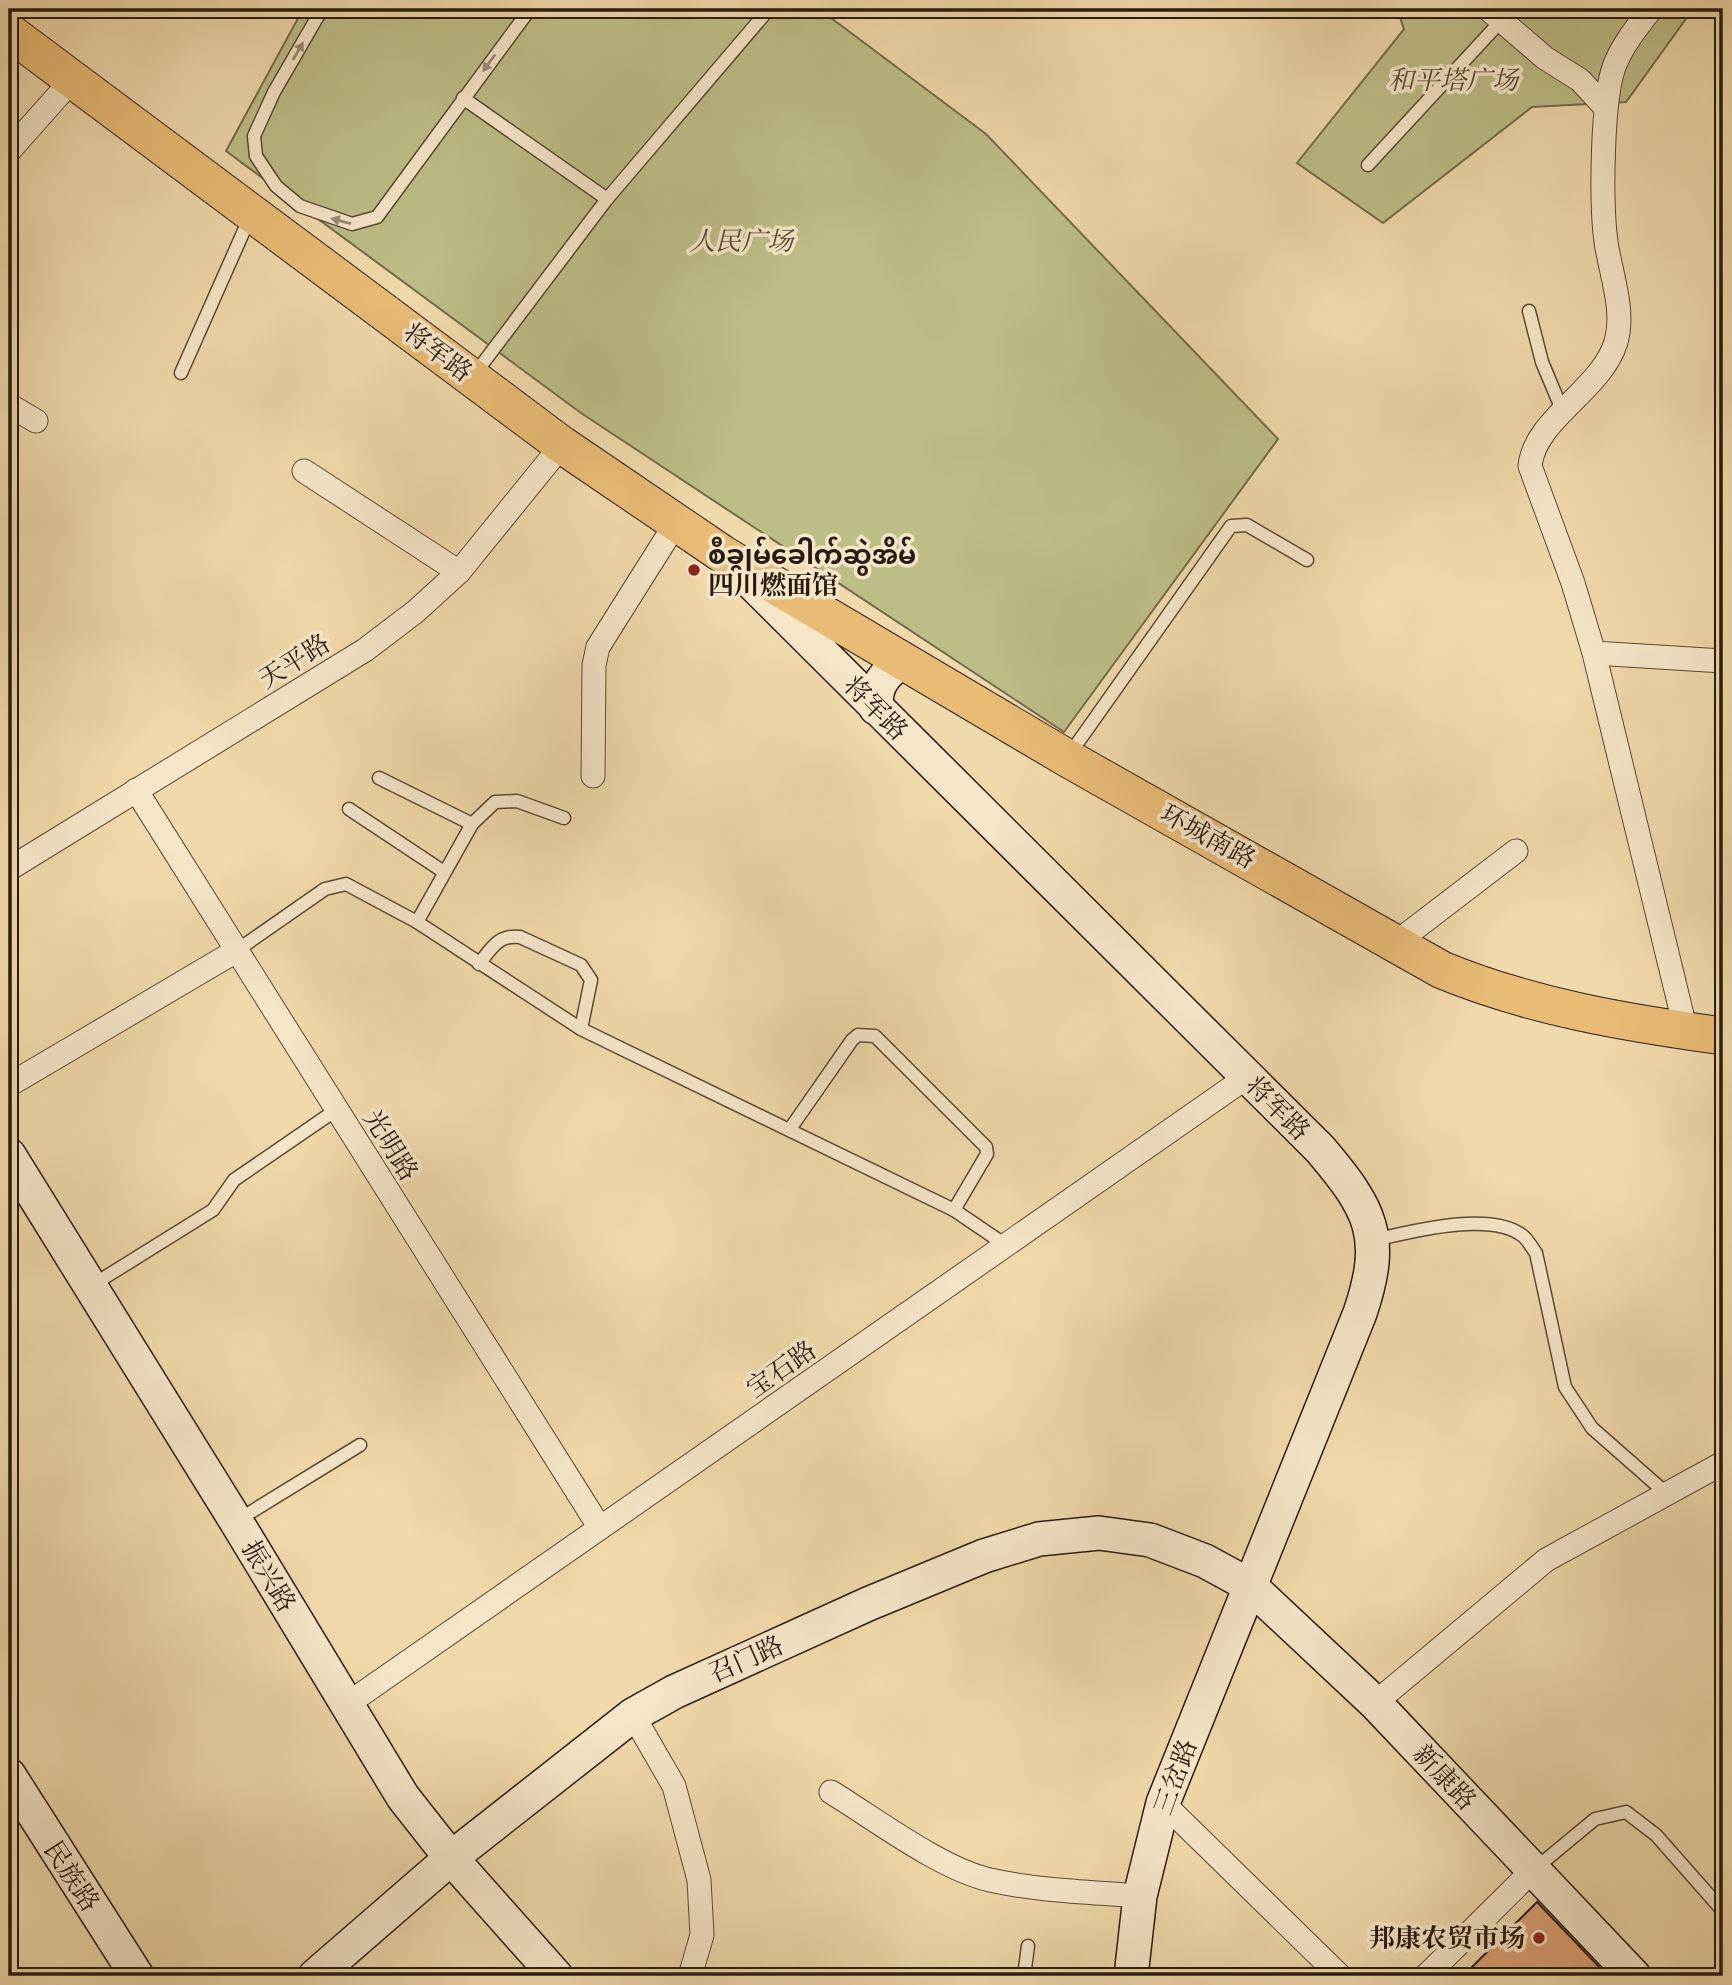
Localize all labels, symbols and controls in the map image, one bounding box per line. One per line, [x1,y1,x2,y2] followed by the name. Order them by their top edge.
[292,41,304,60] one-way arrow
[482,54,496,72] one-way arrow
[1388,63,1520,98] park label: 和平塔广场
[330,215,352,226] one-way arrow
[689,224,795,259] park label: 人民广场
[396,315,479,390] street label: 将军路
[708,536,916,603] place label: စီချွမ်ခေါက်ဆွဲအိမ် 四川燃面馆
[686,562,702,578] marker: စီချွမ်ခေါက်ဆွဲအိမ် 四川燃面馆
[252,626,337,697] street label: 天平路
[836,668,916,748] street label: 将军路
[1154,796,1262,877] street label: 环城南路
[1238,1068,1318,1148] street label: 将军路
[355,1103,426,1188] street label: 光明路
[739,1333,823,1406] street label: 宝石路
[233,1534,304,1619] street label: 振兴路
[703,1628,789,1691] street label: 召门路
[1146,1735,1205,1820] street label: 三岔路
[1405,1737,1484,1818] street label: 新康路
[36,1834,108,1919] street label: 民族路
[1369,1921,1525,1956] place label: 邦康农贸市场
[1531,1930,1547,1946] marker: 邦康农贸市场

